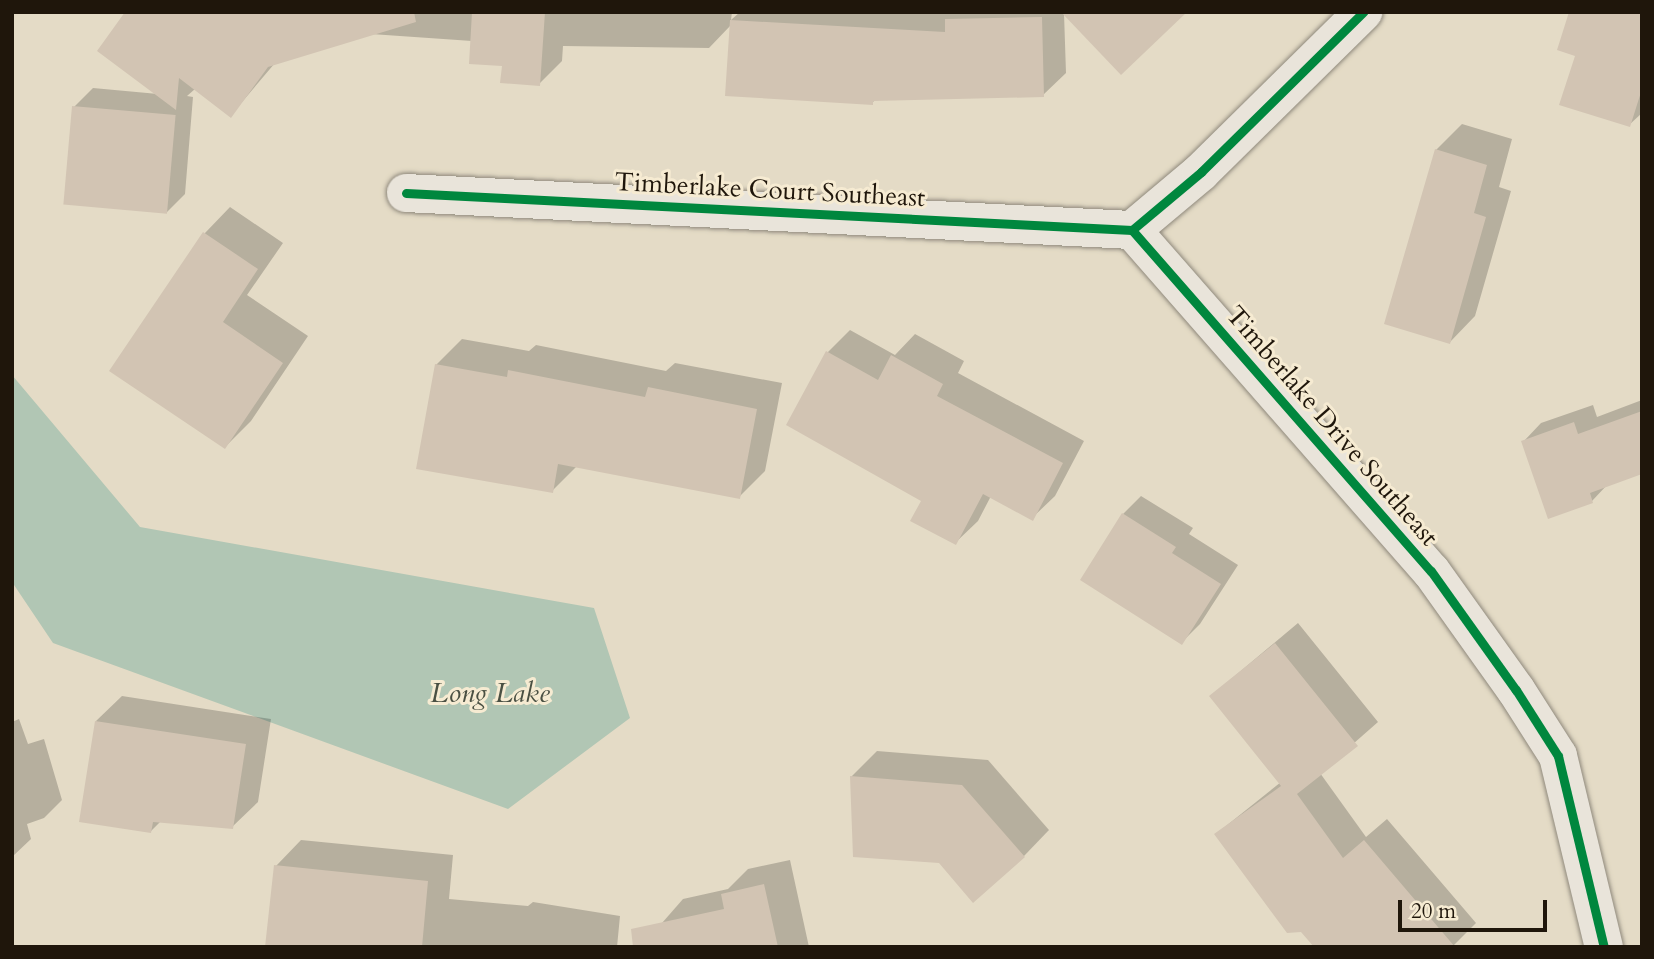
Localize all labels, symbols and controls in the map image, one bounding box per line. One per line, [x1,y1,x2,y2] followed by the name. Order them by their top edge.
[614,166,926,214] street label: Timberlake Court Southeast
[1219,300,1445,552] street label: Timberlake Drive Southeast
[430,676,550,710] water label: Long Lake
[1402,886,1551,930] scale bar
[1411,897,1456,926] text: 20 m

